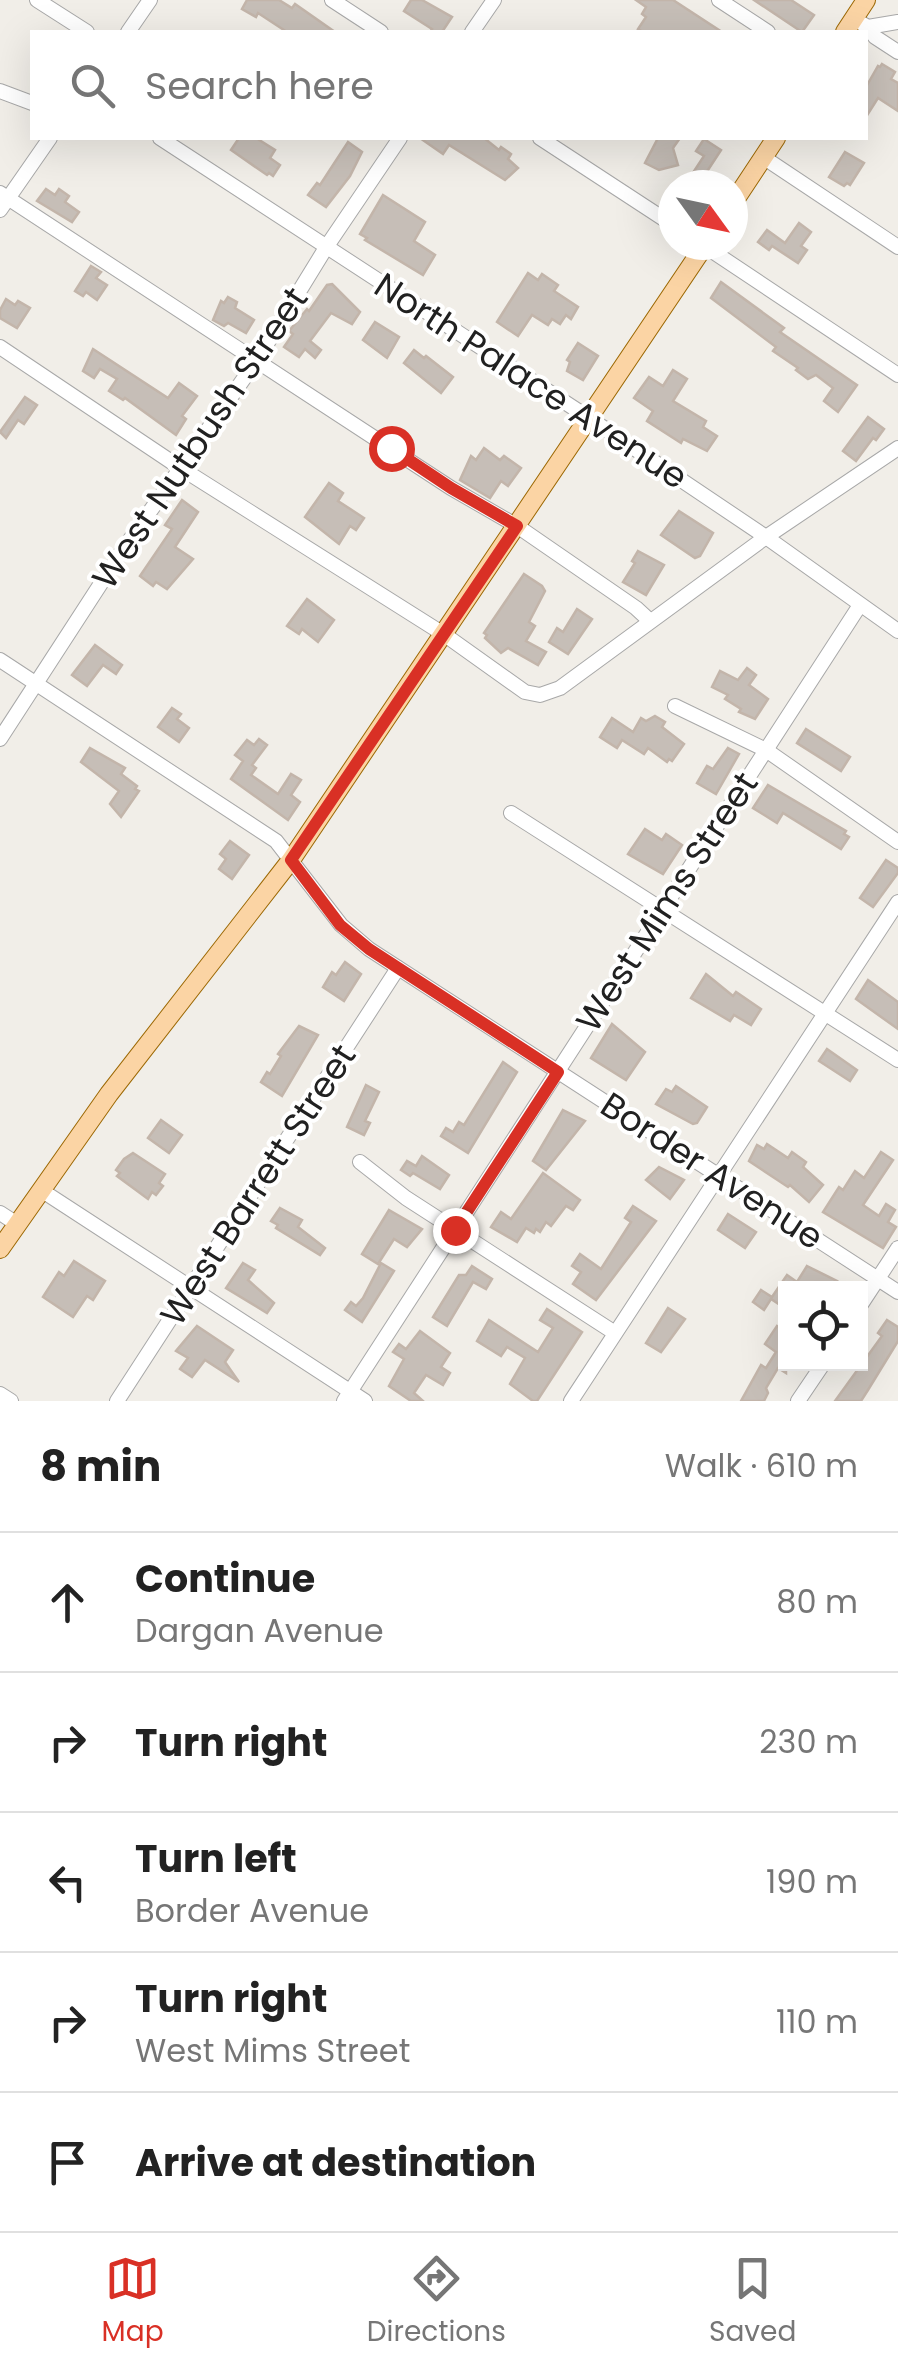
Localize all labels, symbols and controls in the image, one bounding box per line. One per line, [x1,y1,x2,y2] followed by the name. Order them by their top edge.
[30,30,868,140] search box
[65,58,120,113] icon: search
[145,59,374,112] text: Search here
[658,170,748,260] north arrow
[365,261,697,500] street label: North Palace Avenue
[80,277,319,598] street label: West Nutbush Street
[369,426,415,472] route start
[564,762,769,1041] street label: West Mims Street
[148,1034,367,1335] street label: West Barrett Street
[592,1080,833,1261] street label: Border Avenue
[433,1208,479,1254] route end
[778,1281,868,1371] map controls
[778,1281,868,1371] button: locate
[40,1437,161,1496] text: 8 min
[665,1443,858,1488] text: Walk · 610 m
[135,1552,315,1605] text: Continue
[40,1575,95,1630] icon: ahead
[776,1579,858,1624] text: 80 m
[135,1608,384,1653] text: Dargan Avenue
[40,1715,95,1770] icon: right
[135,1716,327,1769] text: Turn right
[759,1719,858,1764] text: 230 m
[135,1832,297,1885] text: Turn left
[40,1855,95,1910] icon: left
[766,1859,858,1904] text: 190 m
[135,1888,369,1933] text: Border Avenue
[135,1972,327,2025] text: Turn right
[40,1995,95,2050] icon: right
[776,1999,858,2044] text: 110 m
[135,2028,410,2073] text: West Mims Street
[40,2135,95,2190] icon: arrive
[135,2136,536,2189] text: Arrive at destination
[102,2251,164,2353] tab: Map
[367,2251,506,2353] tab: Directions
[709,2251,796,2353] tab: Saved

